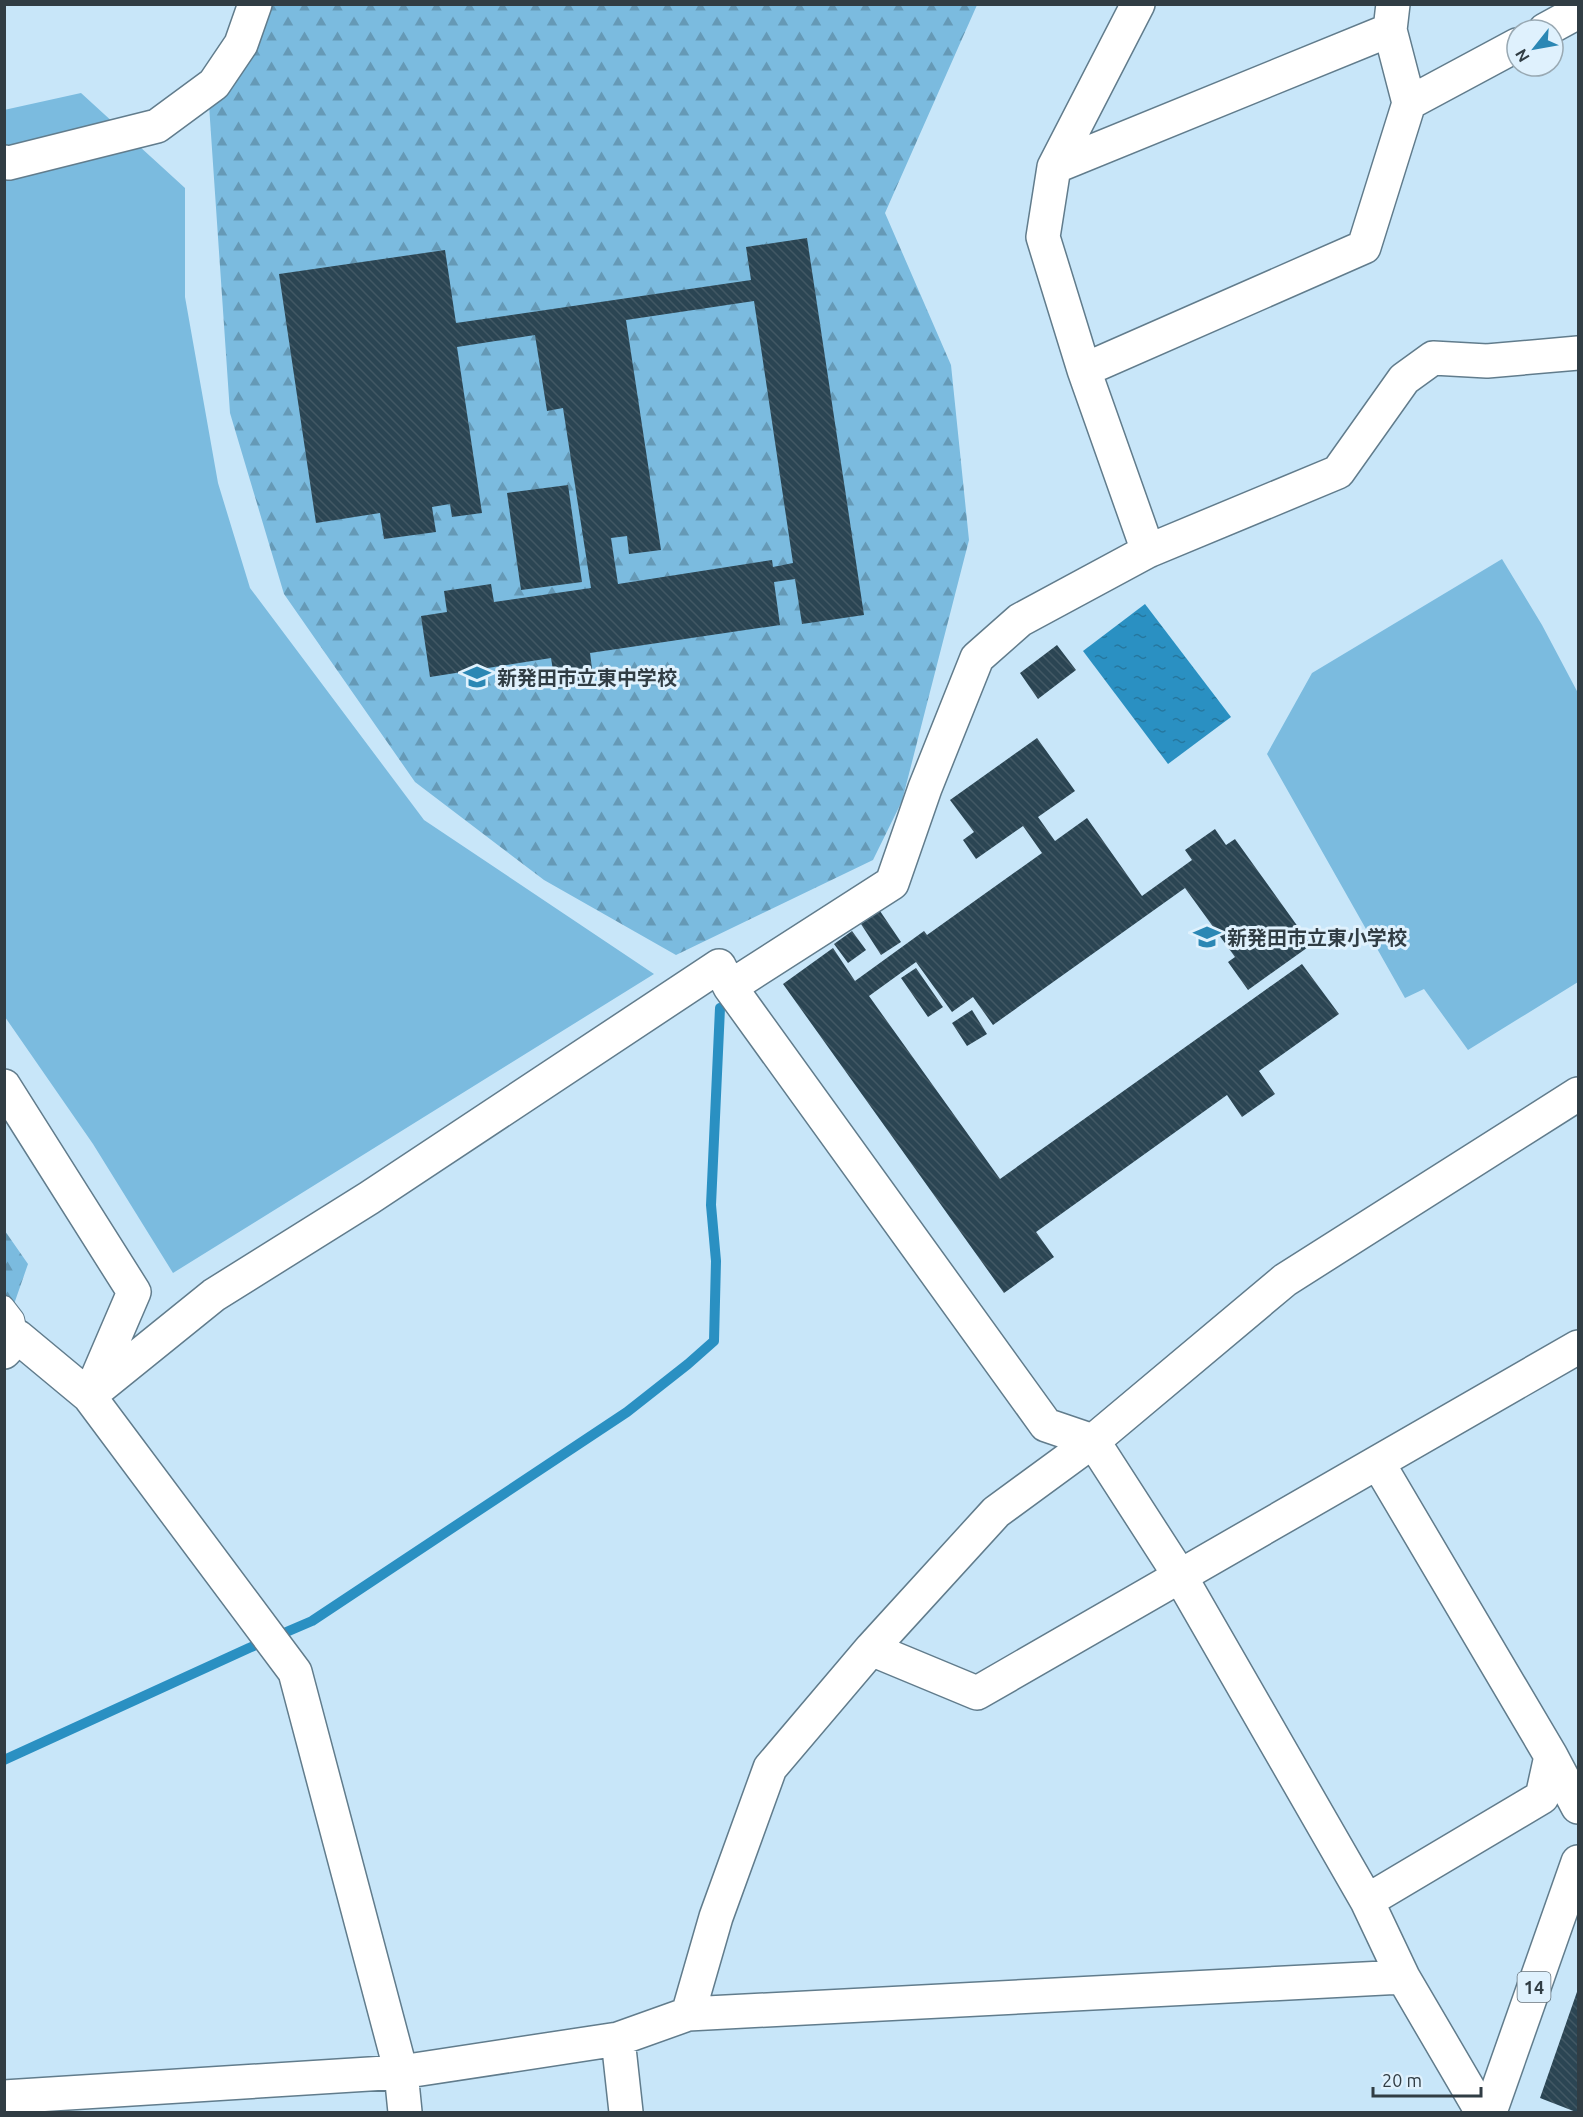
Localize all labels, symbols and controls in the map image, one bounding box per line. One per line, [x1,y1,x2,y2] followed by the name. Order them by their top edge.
[1505,18,1565,78] north arrow
[1511,46,1533,65] text: N
[462,662,492,692] school or university icon: 新発田市立東中学校
[497,666,677,689] place label: 新発田市立東中学校
[1192,922,1222,952] school or university icon: 新発田市立東小学校
[1227,926,1407,949] place label: 新発田市立東小学校
[1518,1972,1550,2002] road number: 14
[1373,2060,1481,2098] scale bar
[1382,2070,1422,2090] text: 20 m

